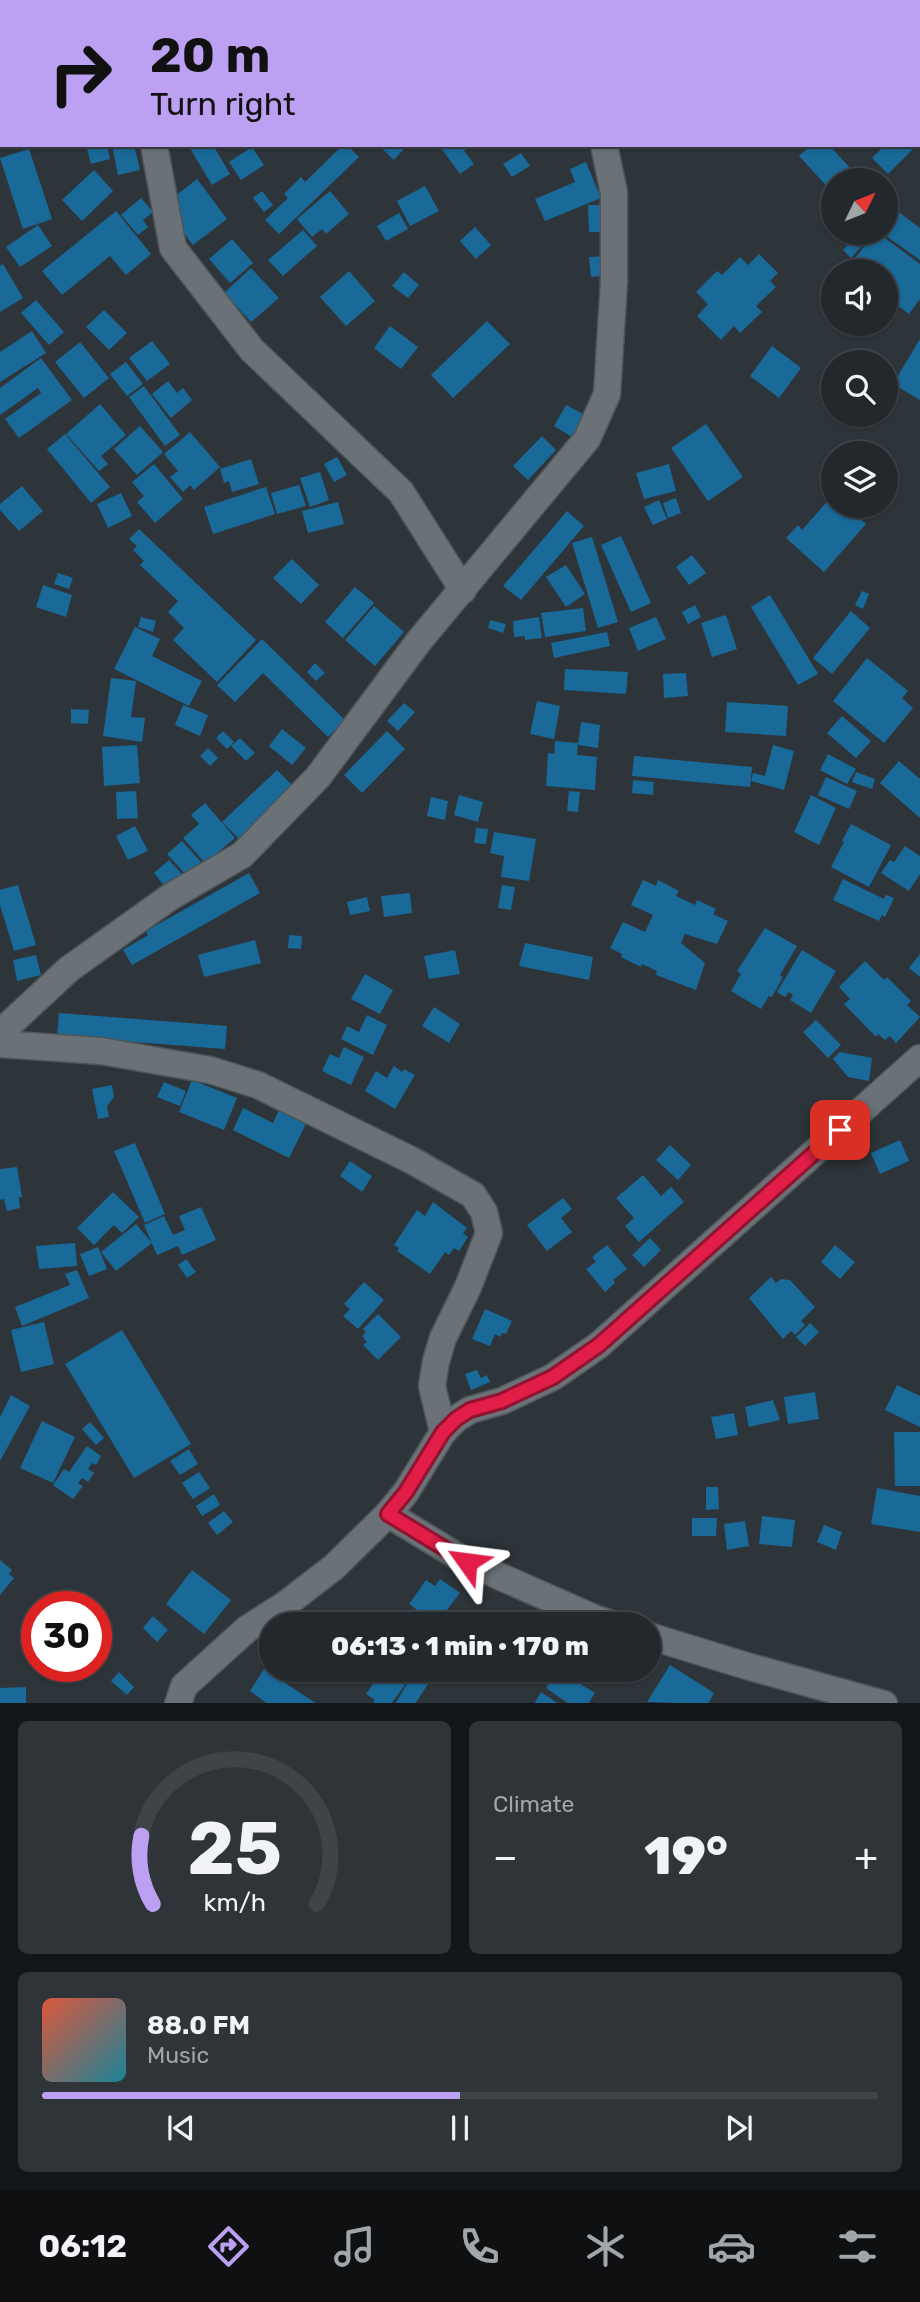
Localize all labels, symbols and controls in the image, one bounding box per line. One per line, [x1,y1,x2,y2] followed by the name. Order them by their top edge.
[150,26,271,84] text: 20 m
[35,28,126,119] icon: right
[150,85,295,123] text: Turn right
[821,168,898,245] north arrow
[821,168,898,518] map controls
[821,259,898,336] button: sound
[821,350,898,427] button: search
[821,441,898,518] button: layers
[810,1100,870,1160] pin
[821,1111,859,1149] icon: arrive
[430,1525,504,1599] position arrow
[21,1591,112,1682] speed limit sign: 30
[331,1631,589,1662] text: 06:13 · 1 min · 170 m
[493,1790,574,1818] text: Climate
[187,1806,282,1892] text: 25
[644,1825,728,1887] text: 19°
[493,1834,518,1880] text: −
[854,1834,878,1880] text: +
[203,1887,266,1916] text: km/h
[147,2010,250,2041] text: 88.0 FM
[147,2041,209,2069] text: Music
[162,2109,200,2147] icon: previous
[441,2109,479,2147] icon: pause
[720,2109,758,2147] icon: next
[204,2222,253,2271] icon: directions
[330,2222,379,2271] icon: music
[455,2222,504,2271] icon: phone
[581,2222,630,2271] icon: climate
[707,2222,756,2271] icon: car
[833,2222,882,2271] icon: filters
[38,2227,127,2265] text: 06:12

